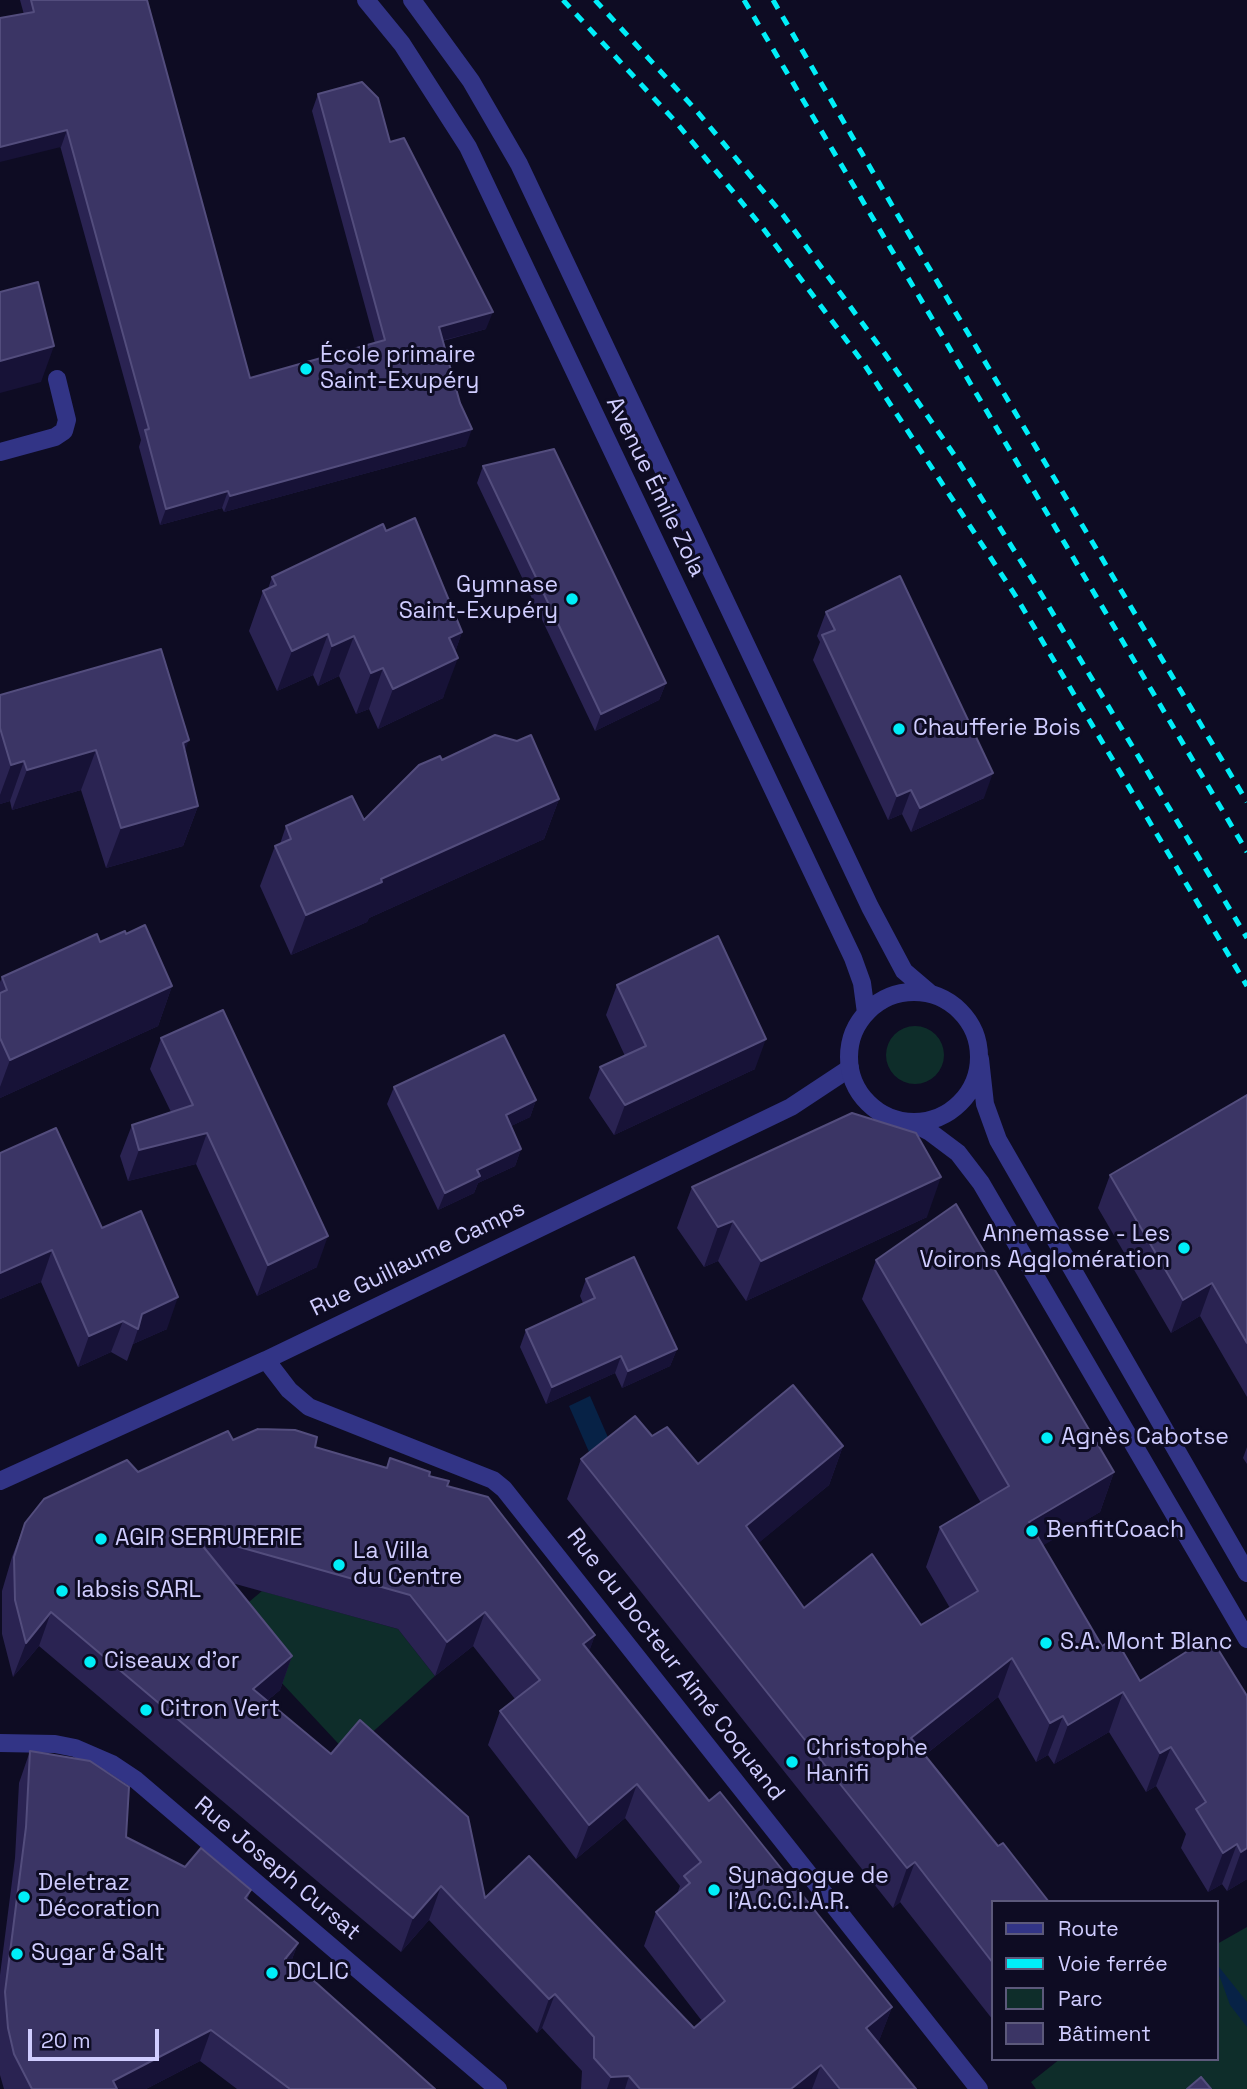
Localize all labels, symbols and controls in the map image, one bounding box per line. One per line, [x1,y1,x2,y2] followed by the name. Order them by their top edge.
[320,342,479,396] place label: École primaire Saint-Exupéry
[298,361,314,377] marker: École primaire Saint-Exupéry
[599,393,711,581] street label: Avenue Émile Zola
[399,572,558,626] place label: Gymnase Saint-Exupéry
[564,591,580,607] marker: Gymnase Saint-Exupéry
[913,715,1080,743] place label: Chaufferie Bois
[891,721,907,737] marker: Chaufferie Bois
[306,1195,530,1323] street label: Rue Guillaume Camps
[920,1221,1170,1275] place label: Annemasse - Les Voirons Agglomération
[1176,1240,1192,1256] marker: Annemasse - Les Voirons Agglomération
[1061,1424,1229,1452] place label: Agnès Cabotse
[1039,1430,1055,1446] marker: Agnès Cabotse
[1046,1517,1184,1545] place label: BenfitCoach
[1024,1523,1040,1539] marker: BenfitCoach
[560,1524,790,1806] street label: Rue du Docteur Aimé Coquand
[115,1525,302,1553] place label: AGIR SERRURERIE
[93,1531,109,1547] marker: AGIR SERRURERIE
[353,1538,462,1592] place label: La Villa du Centre
[331,1557,347,1573] marker: La Villa du Centre
[76,1577,201,1605] place label: Iabsis SARL
[54,1583,70,1599] marker: Iabsis SARL
[1060,1629,1232,1657] place label: S.A. Mont Blanc
[1038,1635,1054,1651] marker: S.A. Mont Blanc
[104,1648,239,1676] place label: Ciseaux d'or
[82,1654,98,1670] marker: Ciseaux d'or
[160,1696,280,1724] place label: Citron Vert
[138,1702,154,1718] marker: Citron Vert
[806,1735,928,1789] place label: Christophe Hanifi
[784,1754,800,1770] marker: Christophe Hanifi
[188,1791,366,1947] street label: Rue Joseph Cursat
[728,1863,889,1917] place label: Synagogue de l'A.C.C.I.A.R.
[38,1870,160,1924] place label: Deletraz Décoration
[706,1882,722,1898] marker: Synagogue de l'A.C.C.I.A.R.
[16,1889,32,1905] marker: Deletraz Décoration
[992,1900,1219,2061] legend
[1058,1915,1119,1942] text: Route
[31,1940,165,1968] place label: Sugar & Salt
[9,1946,25,1962] marker: Sugar & Salt
[1058,1950,1168,1977] text: Voie ferrée
[286,1959,349,1987] place label: DCLIC
[264,1965,280,1981] marker: DCLIC
[1058,1985,1103,2012] text: Parc
[32,2016,163,2060] scale bar
[1058,2020,1151,2047] text: Bâtiment
[41,2027,91,2054] text: 20 m

